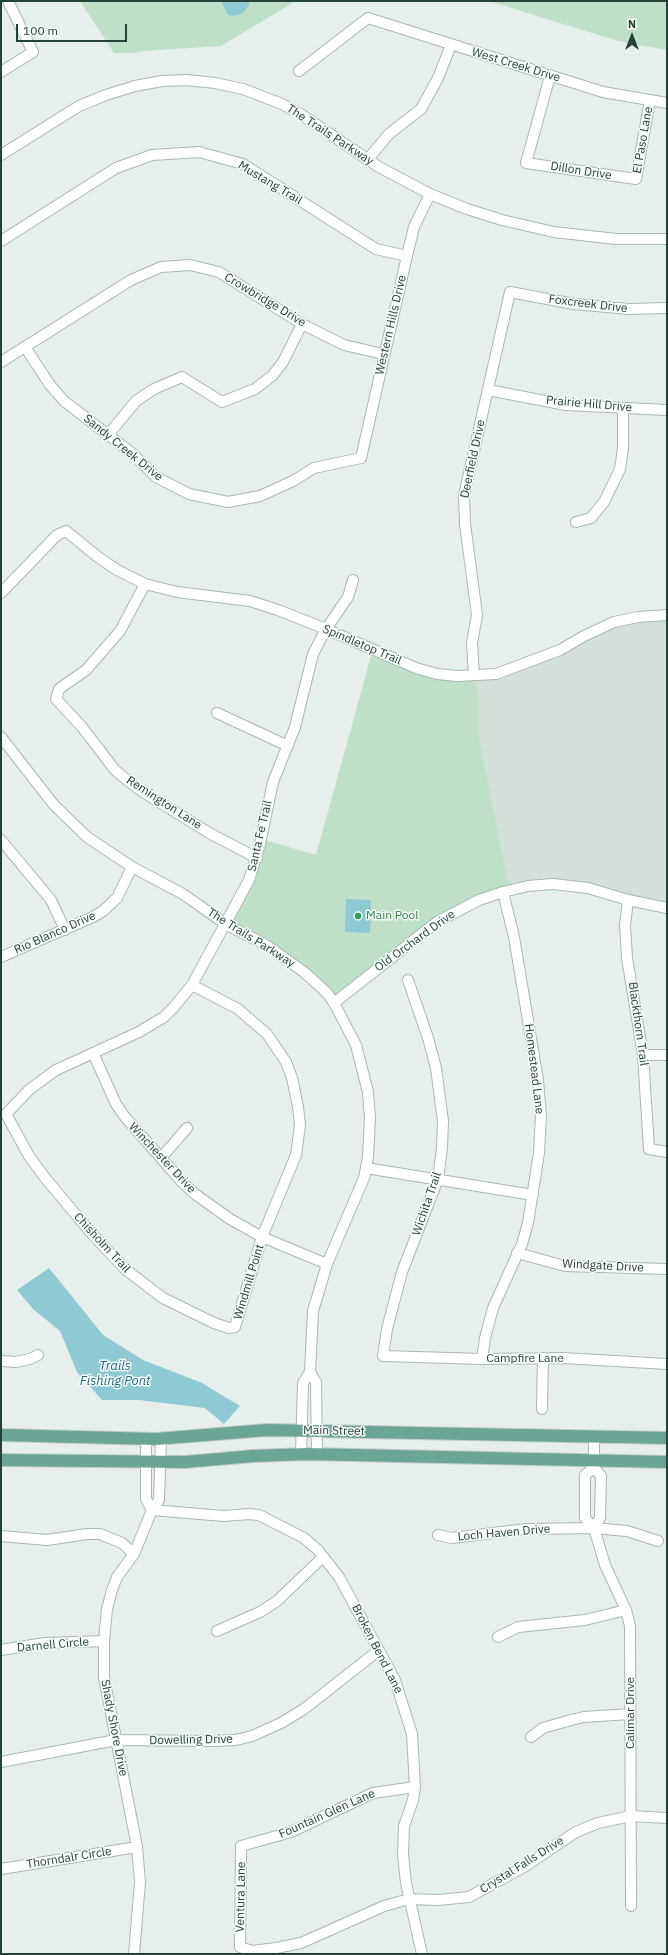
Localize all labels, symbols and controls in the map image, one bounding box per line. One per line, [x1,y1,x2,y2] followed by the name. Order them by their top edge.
[18,16,129,42] scale bar
[612,16,652,56] north arrow
[628,17,636,31] text: N
[23,23,58,38] text: 100 m
[470,45,562,85] street label: West Creek Drive
[284,101,376,169] street label: The Trails Parkway
[630,105,656,175] street label: El Paso Lane
[235,158,305,208] street label: Mustang Trail
[549,159,613,183] street label: Dillon Drive
[222,270,308,330] street label: Crowbridge Drive
[372,274,410,376] street label: Western Hills Drive
[548,292,628,316] street label: Foxcreek Drive
[545,393,633,415] street label: Prairie Hill Drive
[80,412,166,484] street label: Sandy Creek Drive
[458,418,488,500] street label: Deerfield Drive
[320,622,404,668] street label: Spindletop Trail
[124,773,204,833] street label: Remington Lane
[245,799,275,873] street label: Santa Fe Trail
[204,905,298,971] street label: The Trails Parkway
[372,907,458,975] street label: Old Orchard Drive
[12,909,98,957] street label: Rio Blanco Drive
[366,909,419,923] place label: Main Pool
[353,911,363,921] marker: Main Pool
[625,981,651,1067] street label: Blackthorn Trail
[521,1023,547,1115] street label: Homestead Lane
[126,1120,198,1196] street label: Winchester Drive
[409,1170,445,1238] street label: Wichita Trail
[71,1210,133,1276] street label: Chisholm Trail
[231,1243,267,1321] street label: Windmill Point
[562,1257,644,1275] street label: Windgate Drive
[486,1352,564,1366] street label: Campfire Lane
[80,1358,150,1389] water label: Trails Fishing Pont
[303,1423,365,1439] street label: Main Street
[457,1522,551,1544] street label: Loch Haven Drive
[348,1602,406,1696] street label: Broken Bend Lane
[16,1635,90,1655] street label: Darnell Circle
[624,1677,638,1749] street label: Calimar Drive
[98,1678,130,1778] street label: Shady Shore Drive
[149,1732,233,1748] street label: Dowelling Drive
[277,1786,377,1842] street label: Fountain Glen Lane
[477,1833,567,1897] street label: Crystal Falls Drive
[25,1844,113,1872] street label: Thorndalr Circle
[233,1861,249,1933] street label: Ventura Lane

